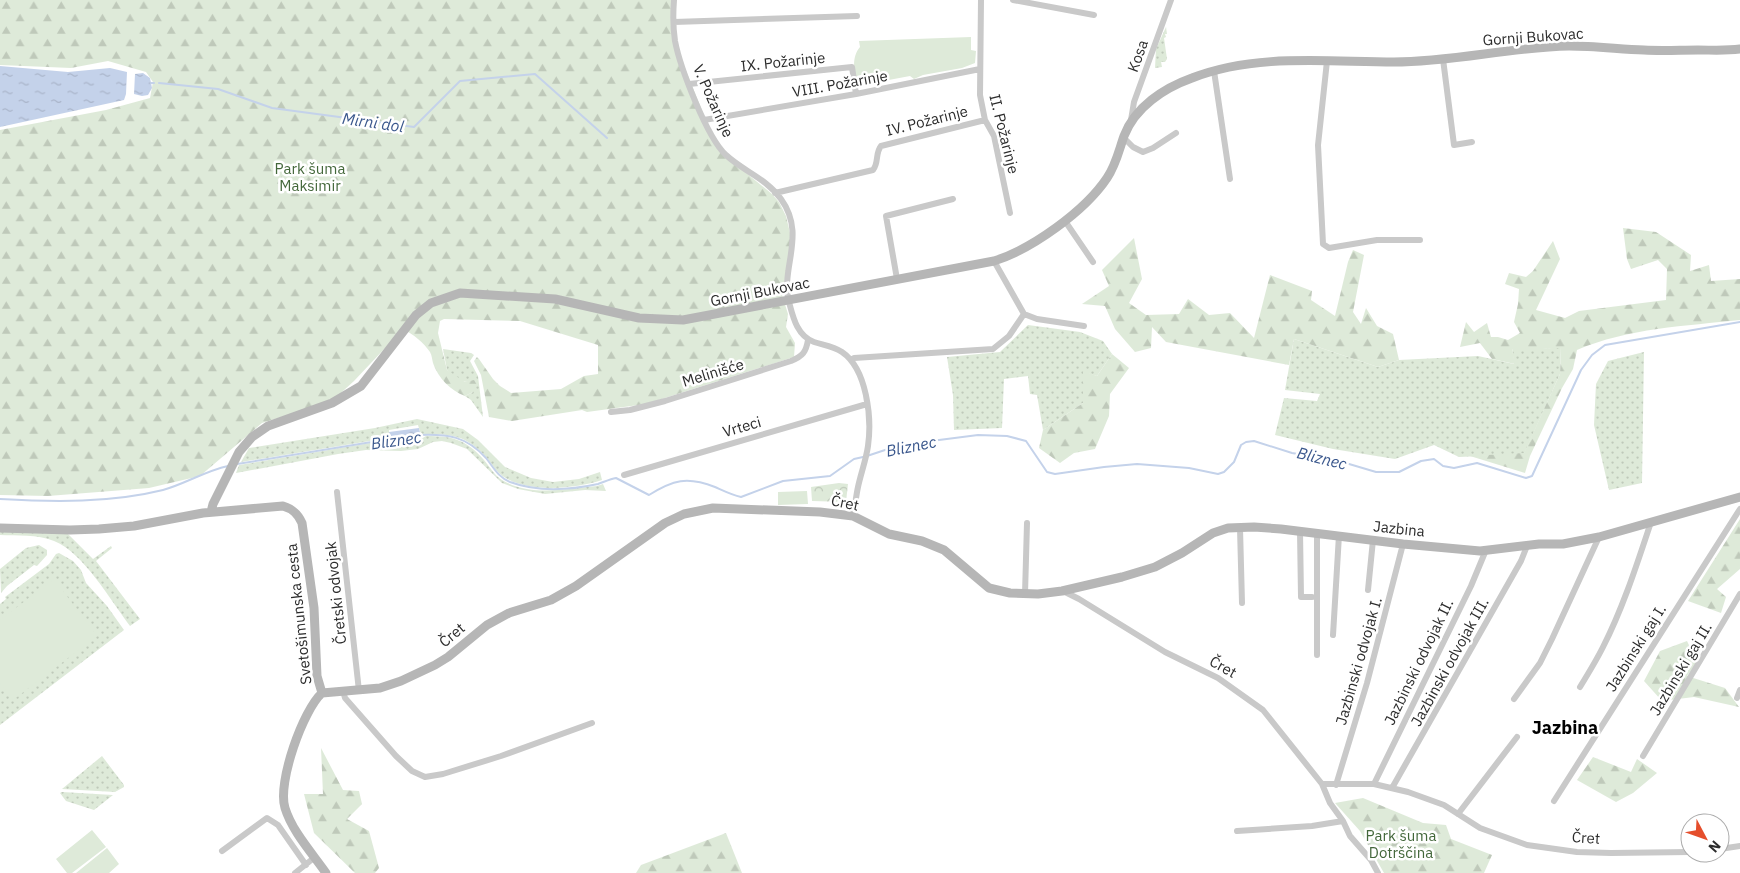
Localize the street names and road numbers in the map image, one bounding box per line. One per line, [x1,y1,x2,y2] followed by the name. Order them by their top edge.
[1482,23,1584,49] street label: Gornji Bukovac
[1123,37,1152,75] street label: Kosa
[740,48,826,75] street label: IX. Požarinje
[689,61,738,140] street label: V. Požarinje
[791,66,889,101] street label: VIII. Požarinje
[985,92,1024,176] street label: II. Požarinje
[884,101,970,140] street label: IV. Požarinje
[709,272,812,310] street label: Gornji Bukovac
[680,354,746,391] street label: Melinišće
[720,412,763,441] street label: Vrteci
[829,490,861,515] street label: Čret
[1372,516,1426,541] street label: Jazbina
[321,541,350,645] street label: Čretski odvojak
[282,543,315,686] street label: Svetošimunska cesta
[1406,594,1493,729] street label: Jazbinski odvojak III.
[1331,595,1386,727] street label: Jazbinski odvojak I.
[1380,596,1457,728] street label: Jazbinski odvojak II.
[1601,601,1670,695] street label: Jazbinski gaj I.
[435,618,469,651] street label: Čret
[1645,619,1716,719] street label: Jazbinski gaj II.
[1206,651,1240,682] street label: Čret
[1571,827,1601,848] street label: Čret

